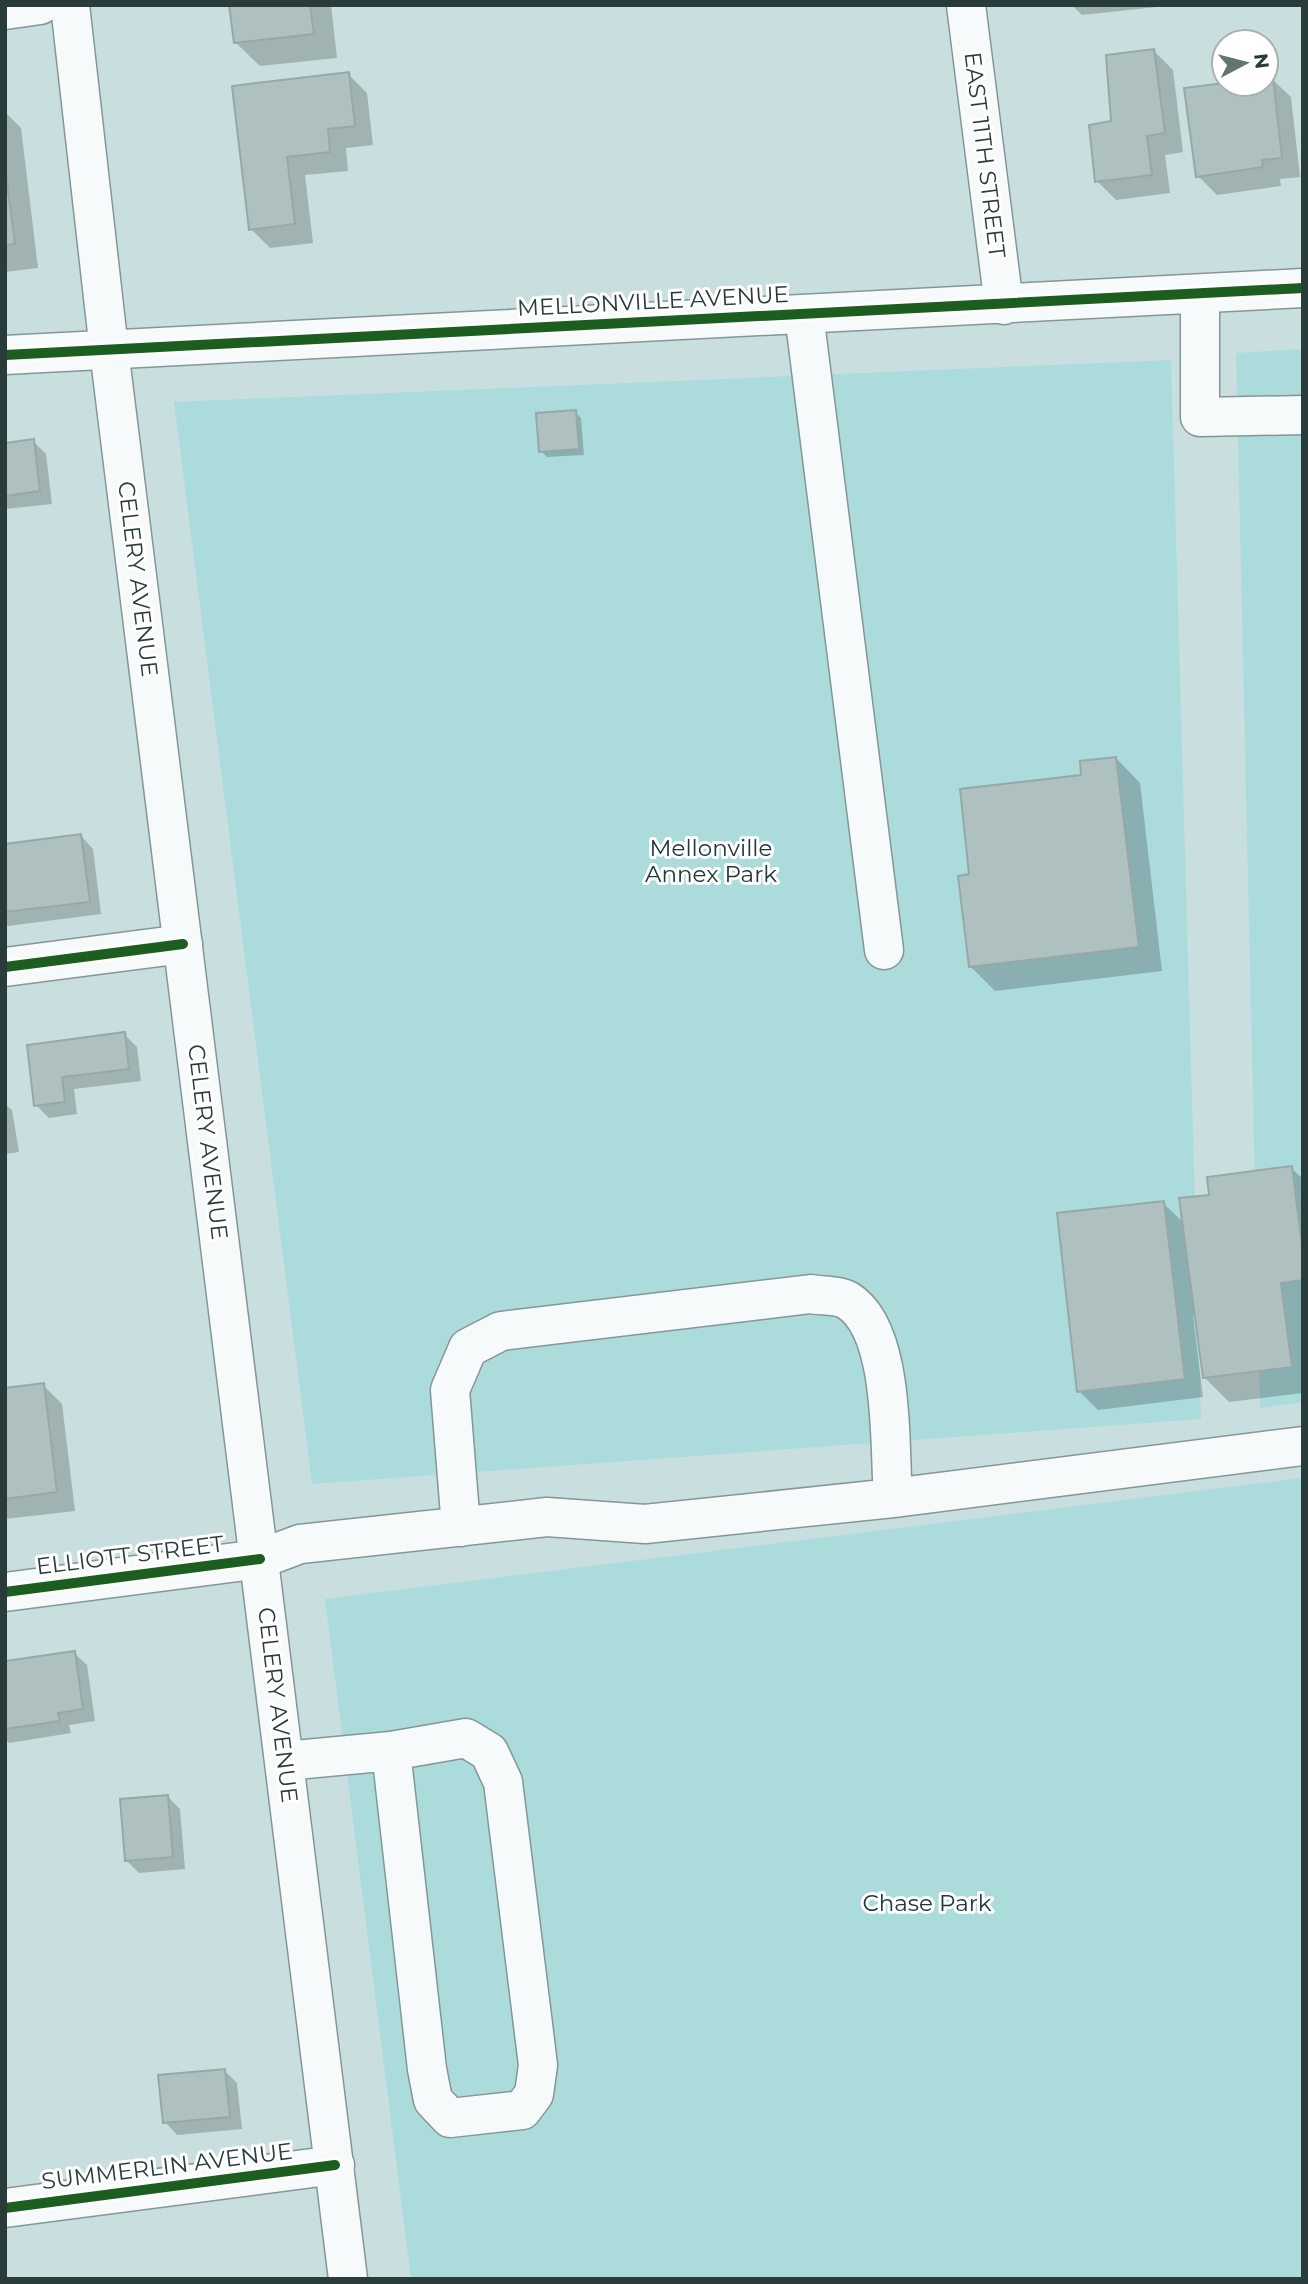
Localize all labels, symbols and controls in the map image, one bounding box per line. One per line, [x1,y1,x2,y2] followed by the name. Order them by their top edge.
[1210,28,1280,98] north arrow
[958,50,1012,260] street label: EAST 11TH STREET
[1249,52,1274,70] text: N
[516,280,790,322] street label: MELLONVILLE AVENUE
[112,480,164,678] street label: CELERY AVENUE
[645,834,777,888] park label: Mellonville Annex Park
[182,1043,234,1241] street label: CELERY AVENUE
[35,1529,226,1580] street label: ELLIOTT STREET
[252,1606,304,1804] street label: CELERY AVENUE
[862,1889,992,1917] park label: Chase Park
[40,2137,294,2195] street label: SUMMERLIN AVENUE

